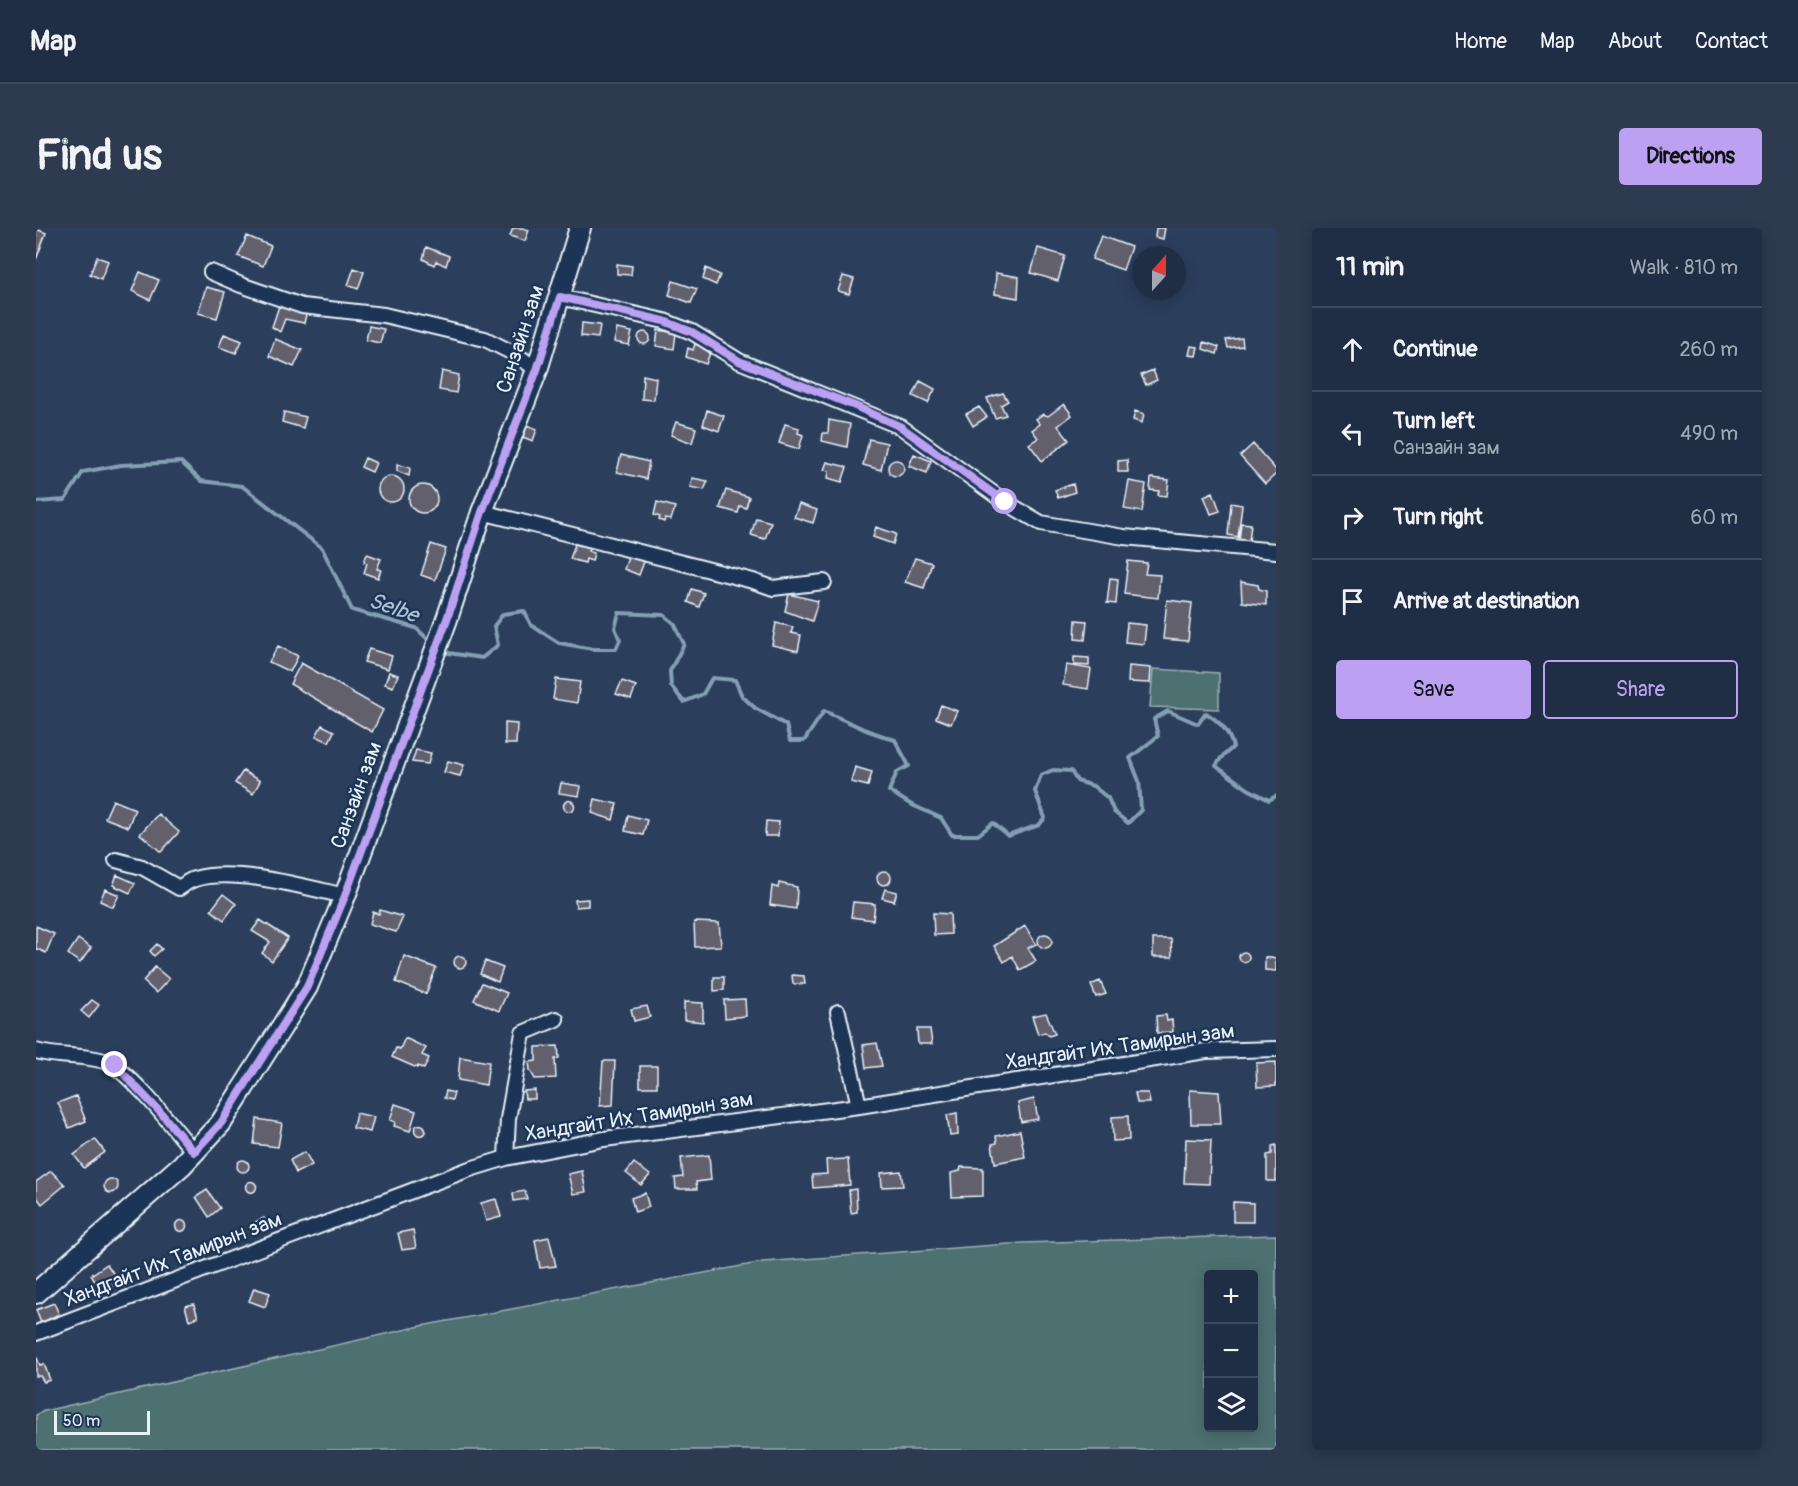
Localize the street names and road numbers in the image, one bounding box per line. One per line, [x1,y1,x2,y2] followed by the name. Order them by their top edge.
[490,282,551,397] street label: Санзайн зам
[325,738,388,852] street label: Санзайн зам
[1004,1017,1236,1076] street label: Хандгайт Их Тамирын зам
[523,1085,755,1148] street label: Хандгайт Их Тамирын зам
[61,1206,286,1313] street label: Хандгайт Их Тамирын зам

